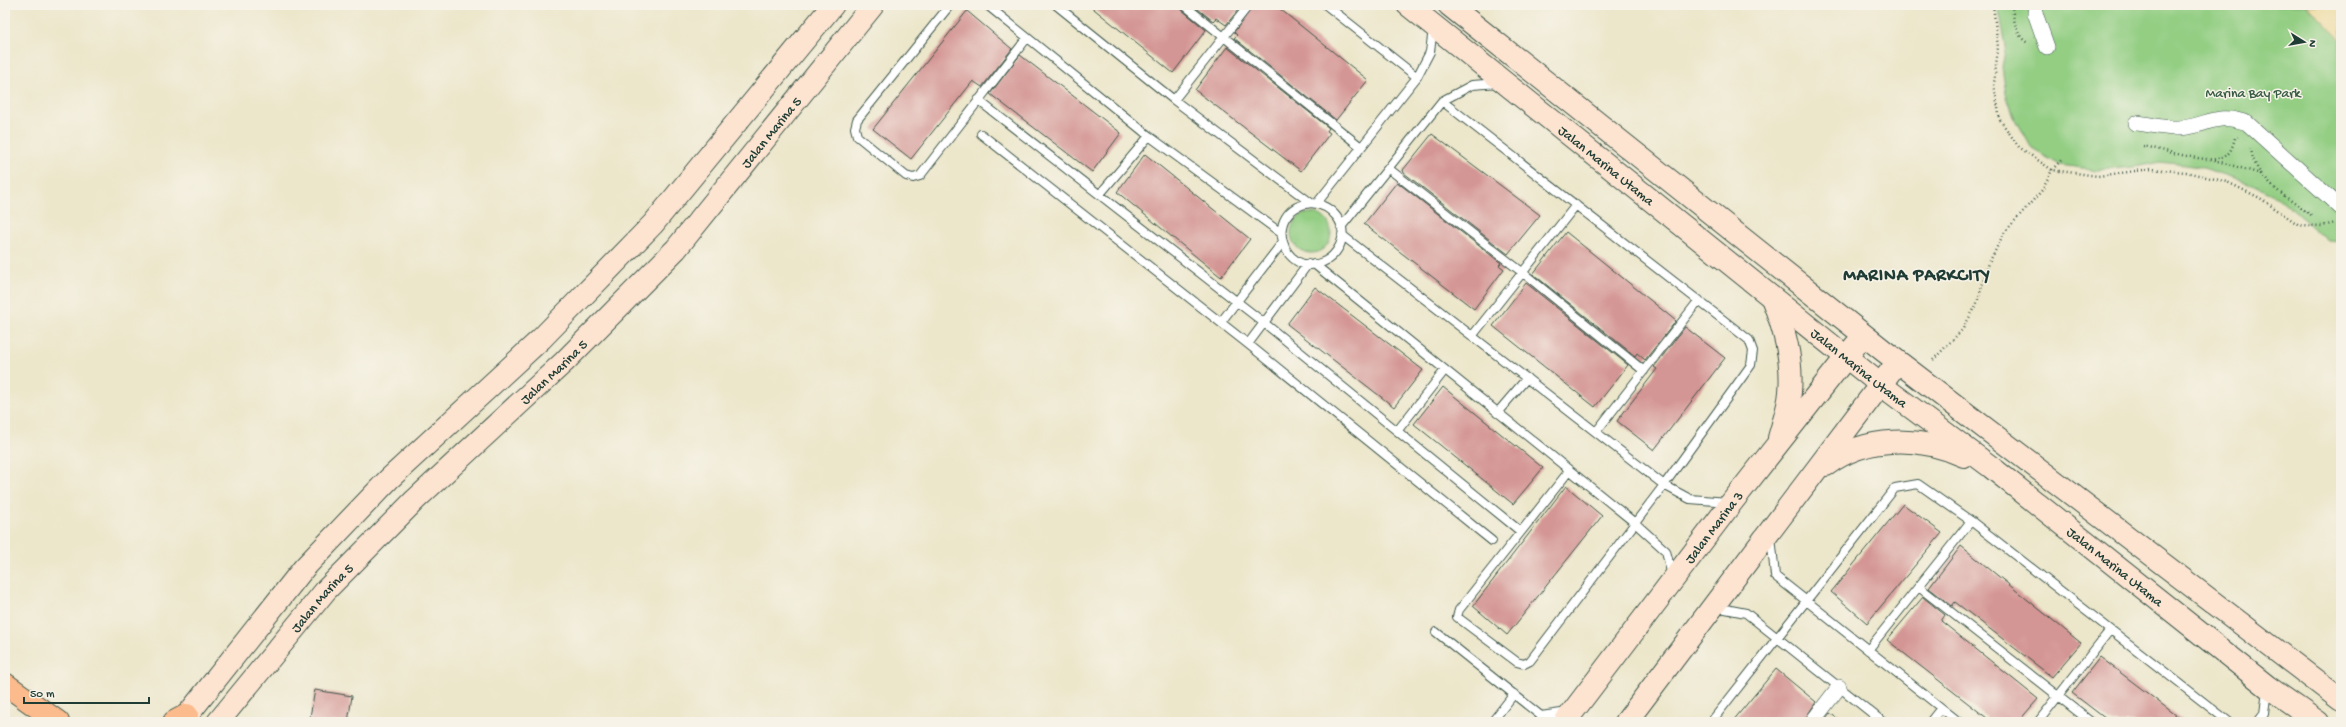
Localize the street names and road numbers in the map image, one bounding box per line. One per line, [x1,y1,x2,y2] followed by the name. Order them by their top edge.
[739,94,806,172] street label: Jalan Marina 5
[1554,123,1658,211] street label: Jalan Marina Utama
[1806,326,1911,413] street label: Jalan Marina Utama
[518,337,592,409] street label: Jalan Marina 5
[1682,489,1748,568] street label: Jalan Marina 3
[2062,524,2167,612] street label: Jalan Marina Utama
[288,561,358,637] street label: Jalan Marina 5

